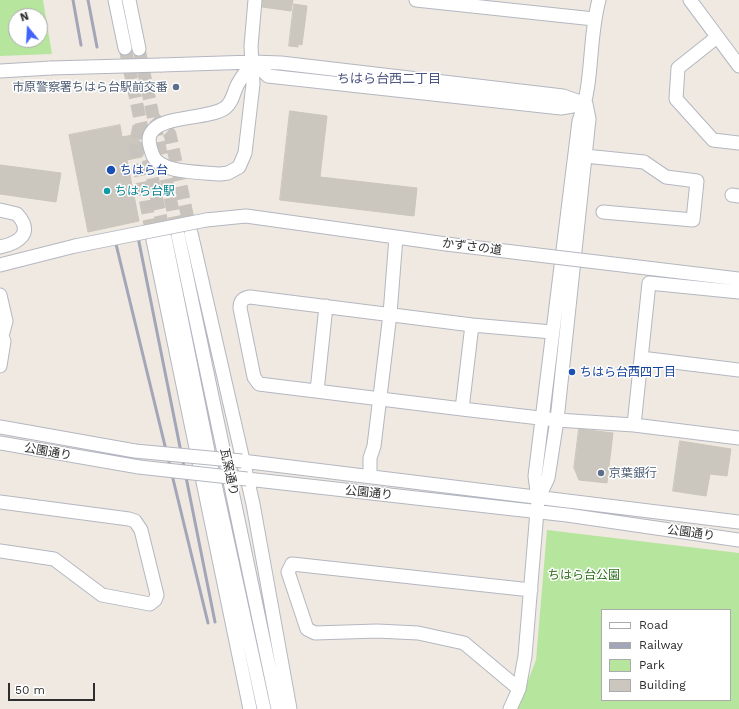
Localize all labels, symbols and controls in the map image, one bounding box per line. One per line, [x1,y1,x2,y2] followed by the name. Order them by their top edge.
[8,8,48,48] north arrow
[19,10,30,25] text: N
[337,71,441,87] district label: ちはら台西二丁目
[12,80,168,94] place label: 市原警察署ちはら台駅前交番
[171,82,181,92] marker: 市原警察署ちはら台駅前交番
[120,163,168,177] place label: ちはら台
[105,164,117,176] marker: ちはら台
[115,184,175,198] place label: ちはら台駅
[102,186,112,196] marker: ちはら台駅
[441,236,503,258] street label: かずさの道
[580,365,676,379] place label: ちはら台西四丁目
[567,367,577,377] marker: ちはら台西四丁目
[23,441,73,463] street label: 公園通り
[217,447,241,497] street label: 瓦窯通り
[609,466,657,480] place label: 京葉銀行
[596,468,606,478] marker: 京葉銀行
[344,483,394,503] street label: 公園通り
[666,523,716,543] street label: 公園通り
[548,568,620,582] park label: ちはら台公園
[601,609,731,701] legend
[639,618,668,632] text: Road
[639,638,683,652] text: Railway
[639,658,665,672] text: Park
[10,675,97,701] scale bar
[639,678,686,692] text: Building
[15,683,45,697] text: 50 m

